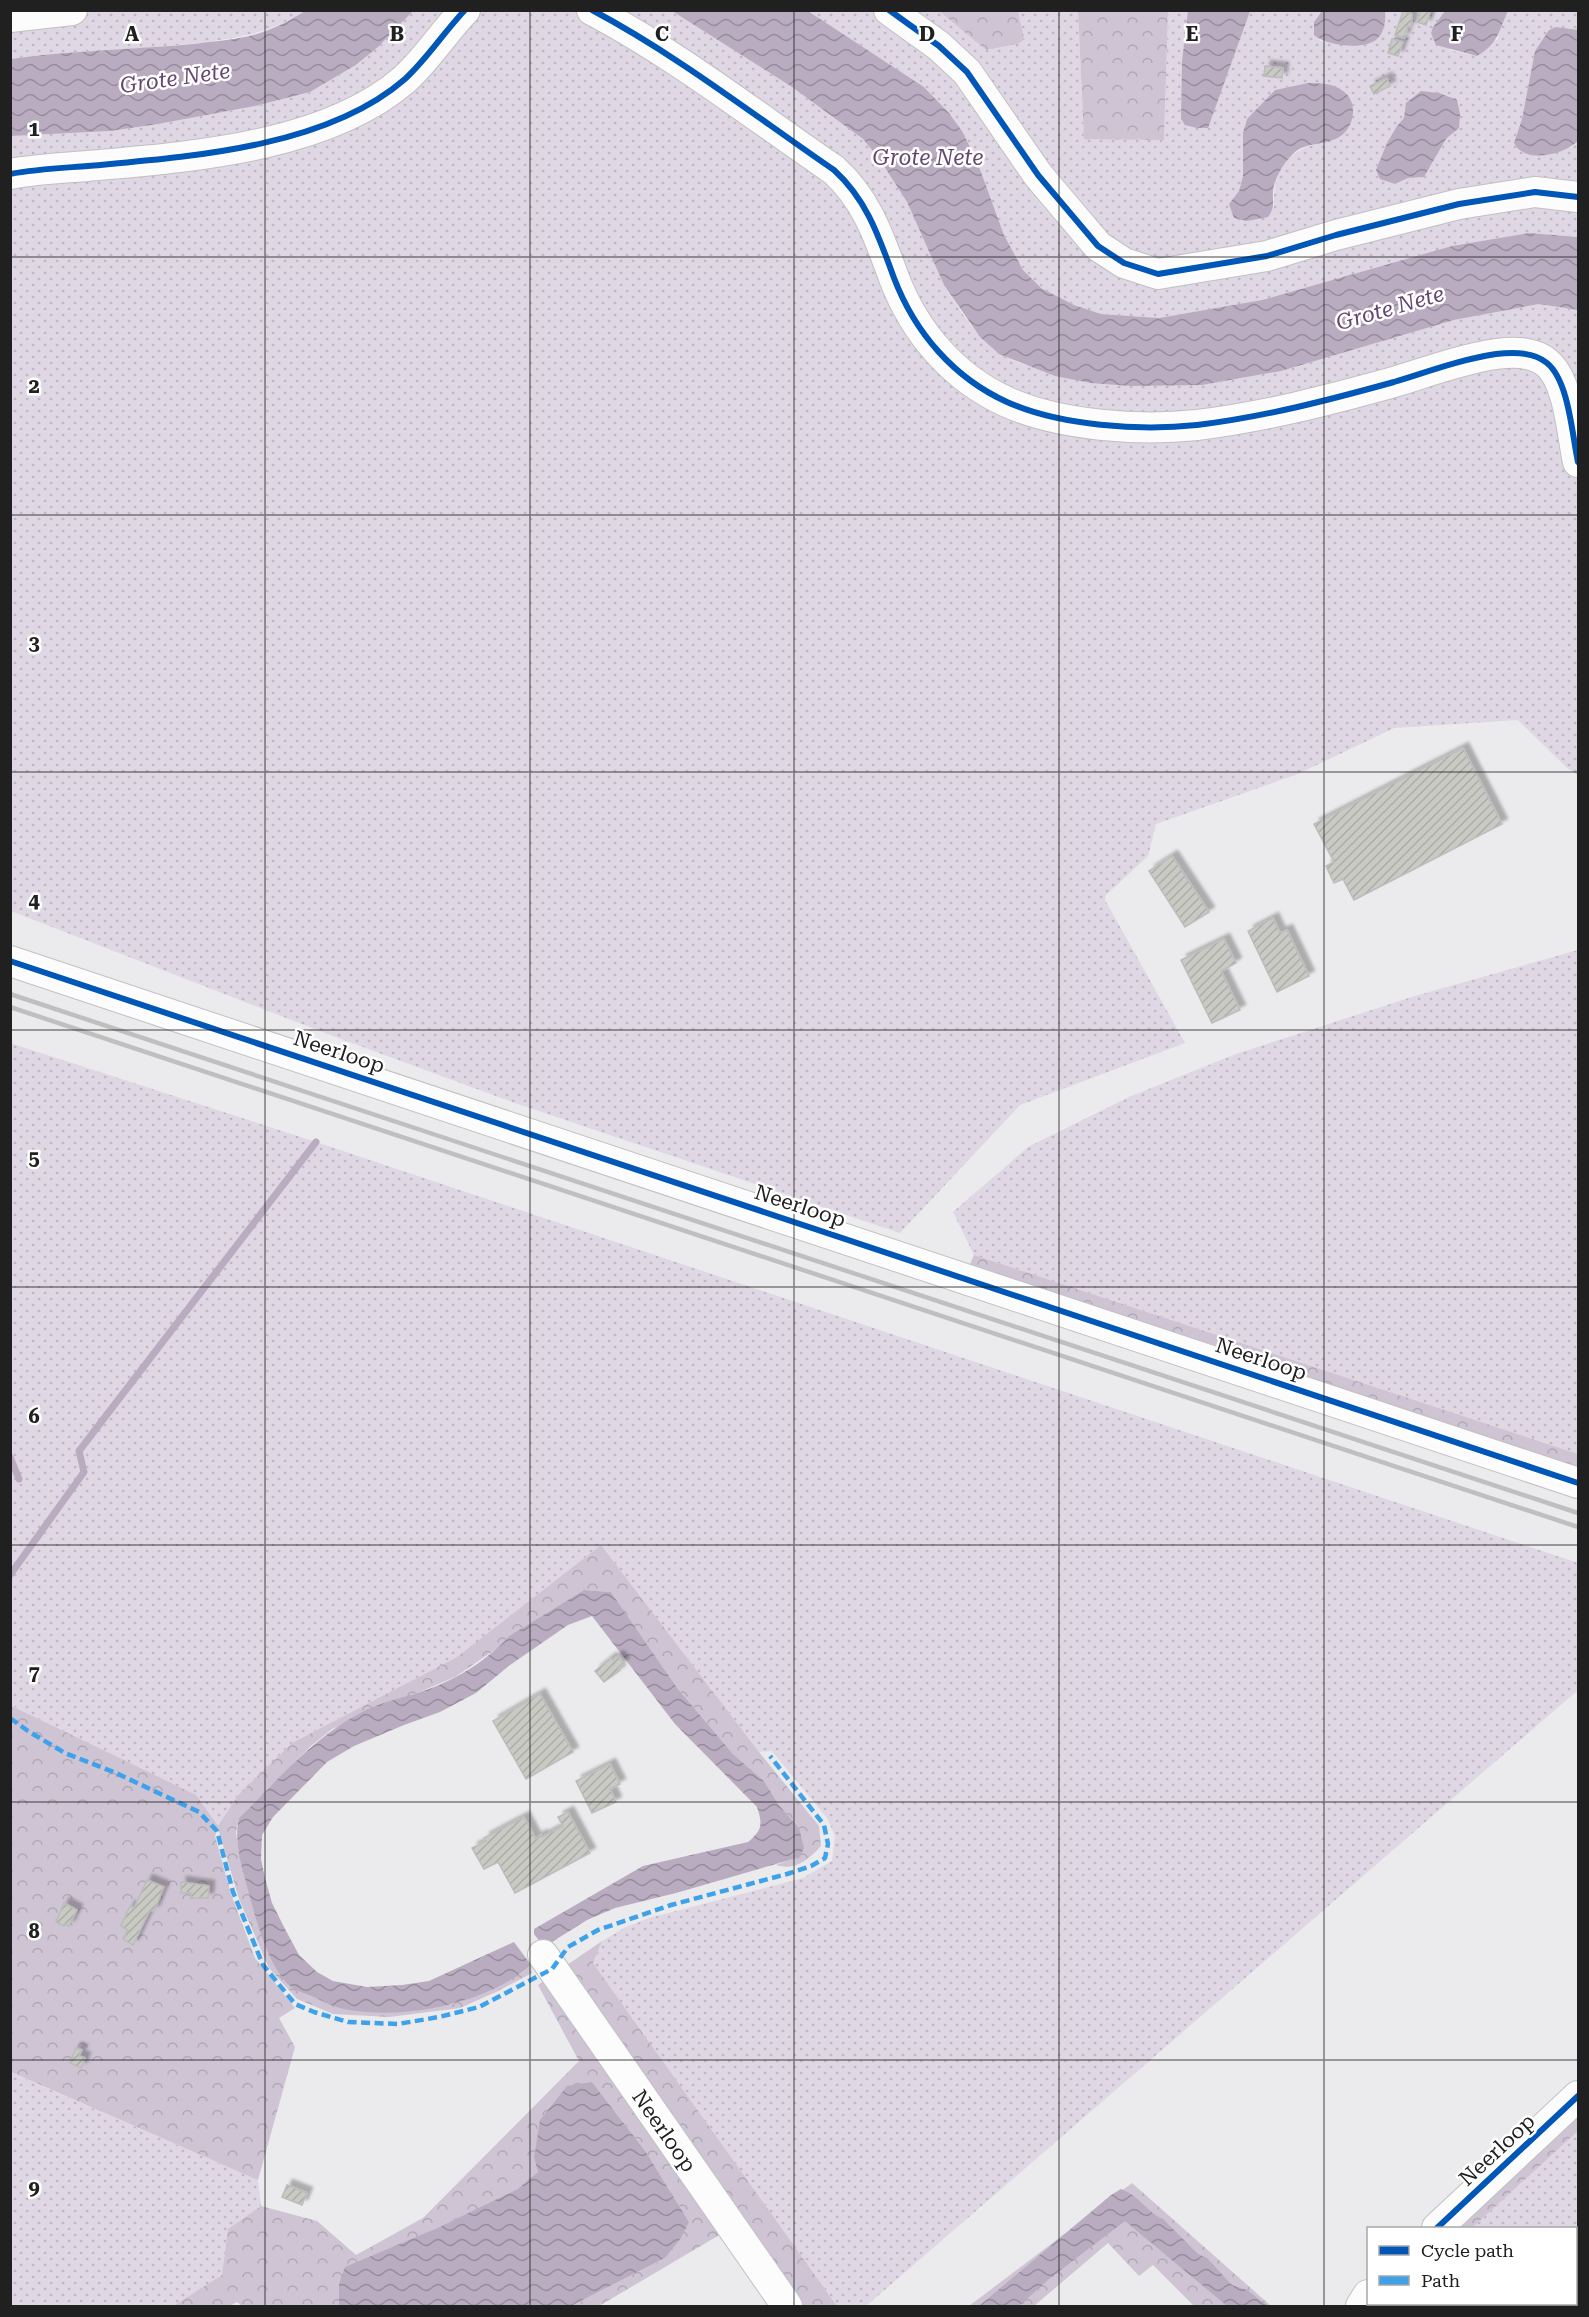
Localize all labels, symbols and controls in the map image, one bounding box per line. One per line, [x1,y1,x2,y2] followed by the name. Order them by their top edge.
[125,22,140,46] text: A
[390,22,404,46] text: B
[655,22,669,46] text: C
[919,22,935,46] text: D
[1186,22,1199,46] text: E
[1451,22,1463,46] text: F
[118,58,232,98] water label: Grote Nete
[28,117,40,141] text: 1
[873,145,983,170] water label: Grote Nete
[1333,281,1447,335] water label: Grote Nete
[28,374,40,398] text: 2
[28,631,40,655] text: 3
[28,889,40,913] text: 4
[290,1026,388,1078] street label: Neerloop
[28,1146,40,1170] text: 5
[751,1180,849,1232] street label: Neerloop
[1212,1333,1310,1385] street label: Neerloop
[28,1404,40,1428] text: 6
[28,1661,40,1685] text: 7
[28,1919,40,1943] text: 8
[627,2085,701,2177] street label: Neerloop
[1454,2109,1540,2191] street label: Neerloop
[28,2176,40,2200] text: 9
[1367,2227,1577,2305] legend
[1421,2240,1514,2261] text: Cycle path
[1421,2270,1460,2291] text: Path

